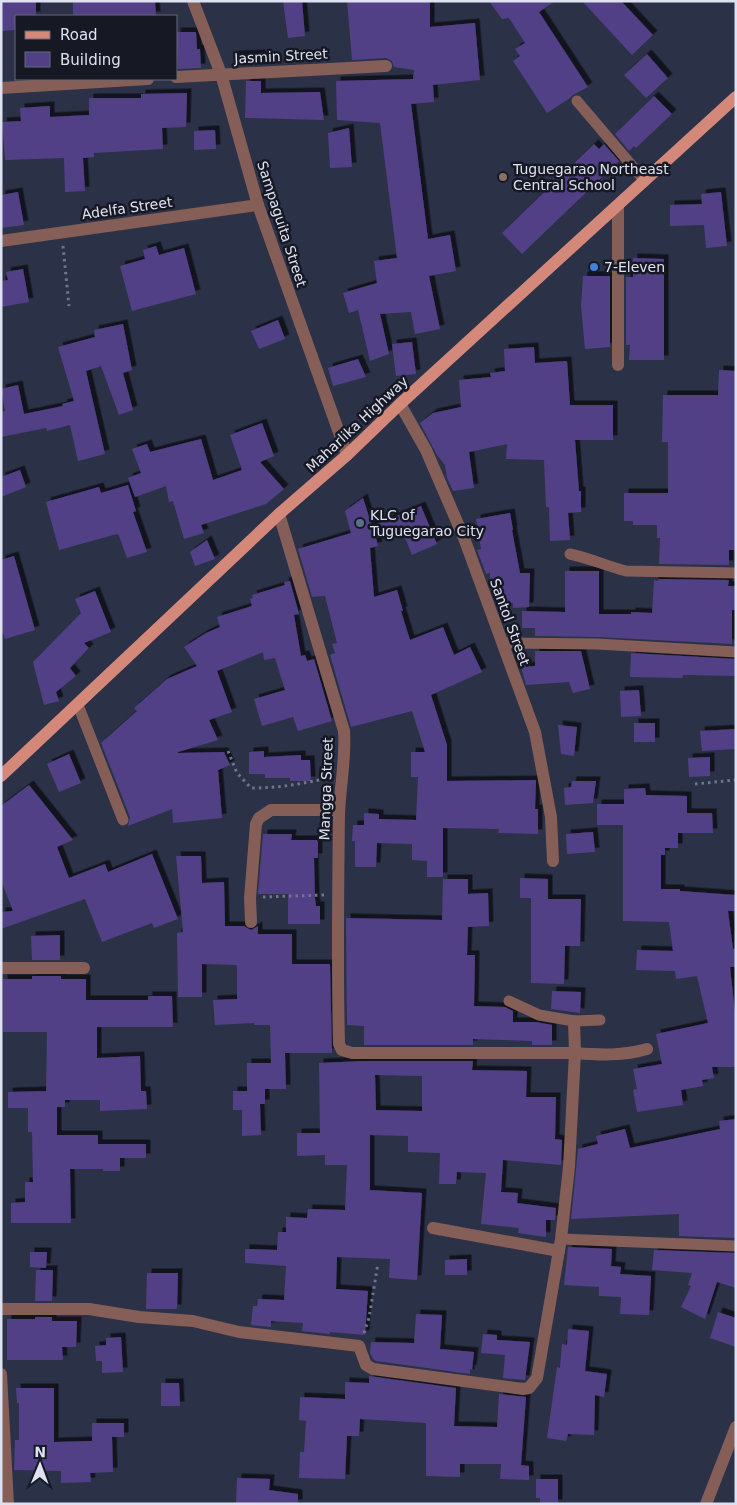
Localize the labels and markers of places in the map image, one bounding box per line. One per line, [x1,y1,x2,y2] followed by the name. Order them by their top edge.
[512,161,669,193] place label: Tuguegarao Northeast Central School
[497,171,509,183] marker: Tuguegarao Northeast Central School
[604,259,665,275] place label: 7-Eleven
[588,261,600,273] marker: 7-Eleven
[369,507,484,539] place label: KLC of Tuguegarao City
[354,517,366,529] marker: KLC of Tuguegarao City

